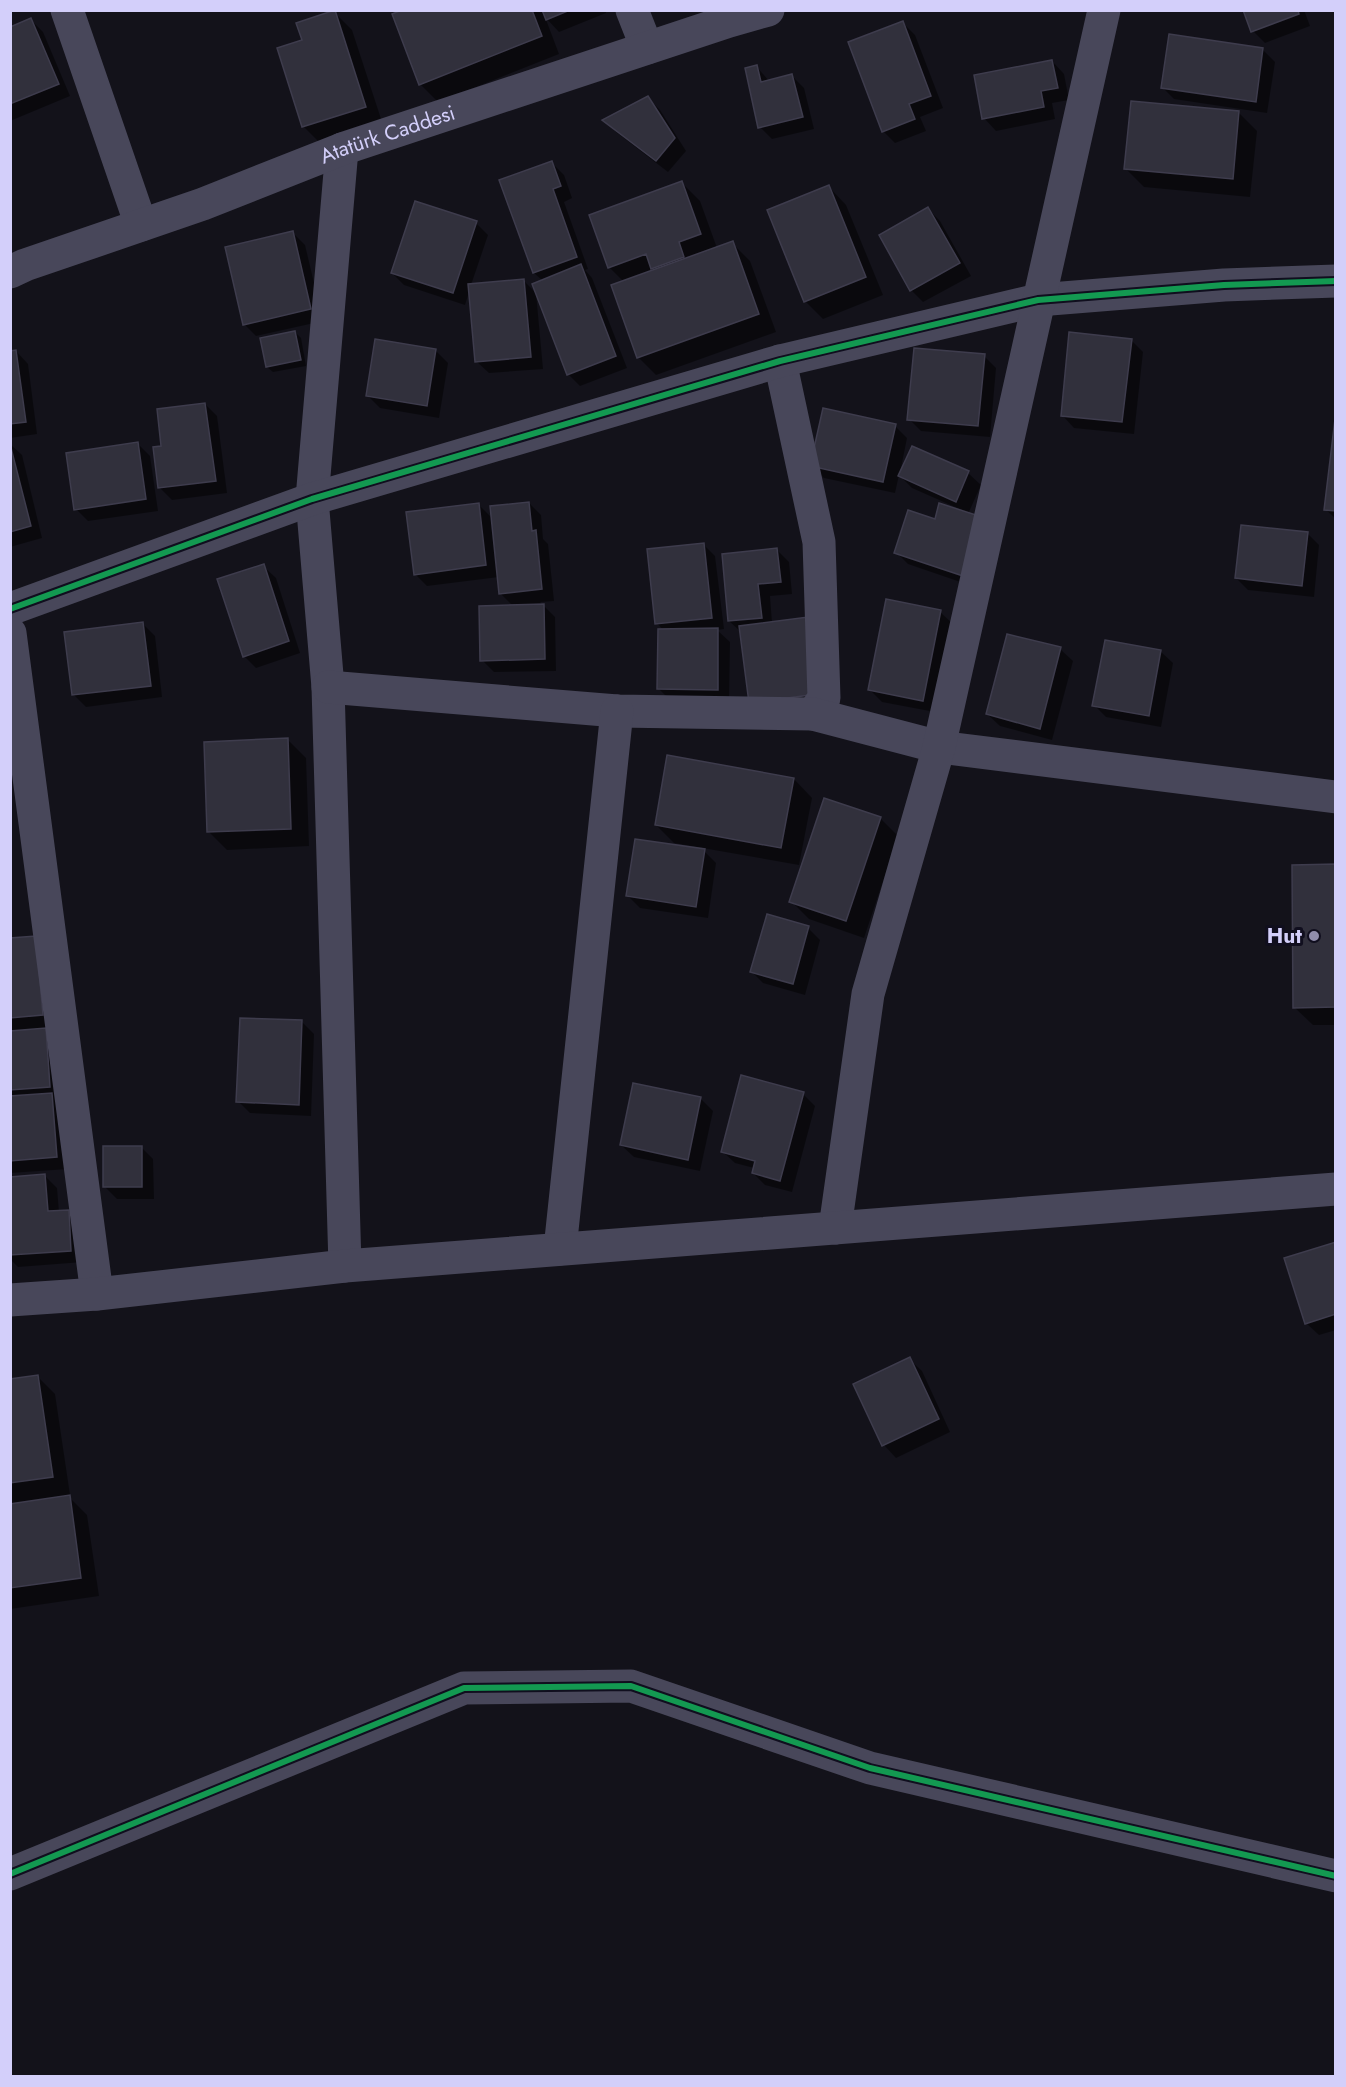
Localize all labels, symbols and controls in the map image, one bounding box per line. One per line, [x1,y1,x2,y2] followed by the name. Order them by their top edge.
[315,98,459,171] street label: Atatürk Caddesi
[1267,921,1302,951] place label: Hut
[1307,929,1321,943] marker: Hut

